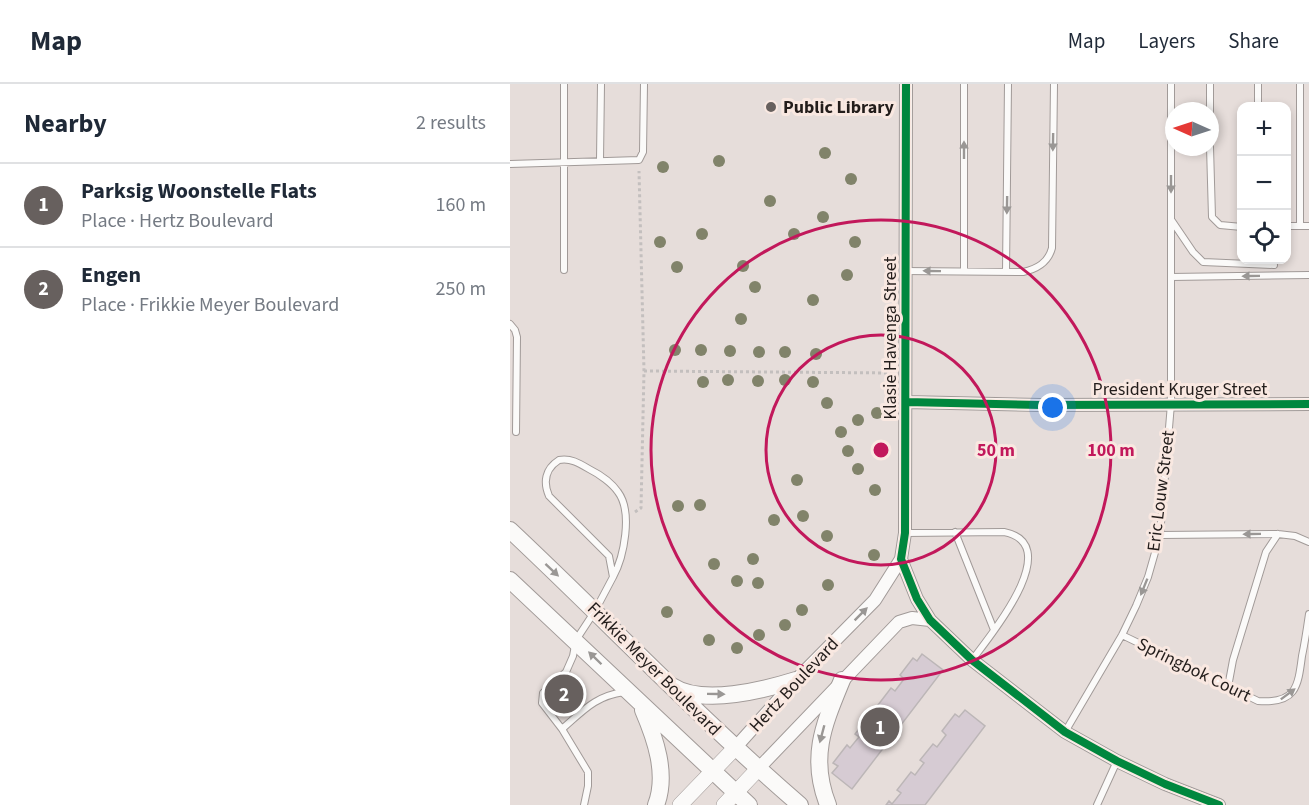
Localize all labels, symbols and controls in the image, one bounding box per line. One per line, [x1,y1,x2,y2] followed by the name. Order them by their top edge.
[30,21,82,61] text: Map
[1068,26,1105,56] text: Map
[1138,26,1195,56] text: Layers
[1228,26,1279,56] text: Share
[783,95,894,120] place label: Public Library
[764,100,778,114] marker: Public Library
[1165,102,1219,156] north arrow
[1237,102,1291,264] map controls
[1237,102,1291,156] button: +
[24,105,107,142] text: Nearby
[416,109,486,137] text: 2 results
[1048,133,1058,152] one-way arrow
[959,140,969,159] one-way arrow
[1237,156,1291,210] button: −
[81,175,317,207] text: Parksig Woonstelle Flats
[1166,175,1176,194] one-way arrow
[38,191,49,219] text: 1
[436,191,486,219] text: 160 m
[1002,196,1012,215] one-way arrow
[81,207,274,235] text: Place · Hertz Boulevard
[1237,210,1291,264] button: locate
[878,256,903,420] street label: Klasie Havenga Street
[81,259,141,291] text: Engen
[922,266,941,276] one-way arrow
[1241,271,1260,280] one-way arrow
[38,275,49,303] text: 2
[436,275,486,303] text: 250 m
[81,291,339,319] text: Place · Frikkie Meyer Boulevard
[1093,377,1267,402] street label: President Kruger Street
[1038,393,1067,422] your location
[1141,429,1181,553] street label: Eric Louw Street
[977,438,1015,463] text: 50 m
[1087,438,1135,463] text: 100 m
[871,440,891,460] centre of rings
[1243,529,1262,539] one-way arrow
[545,563,560,577] one-way arrow
[1139,578,1149,596] one-way arrow
[581,596,727,742] street label: Frikkie Meyer Boulevard
[854,608,868,622] one-way arrow
[744,632,844,738] street label: Hertz Boulevard
[1133,632,1255,708] street label: Springbok Court
[588,652,602,666] one-way arrow
[544,672,584,716] pin: 2
[1280,687,1296,700] one-way arrow
[707,689,726,699] one-way arrow
[860,704,899,750] pin: 1
[817,726,826,744] one-way arrow

